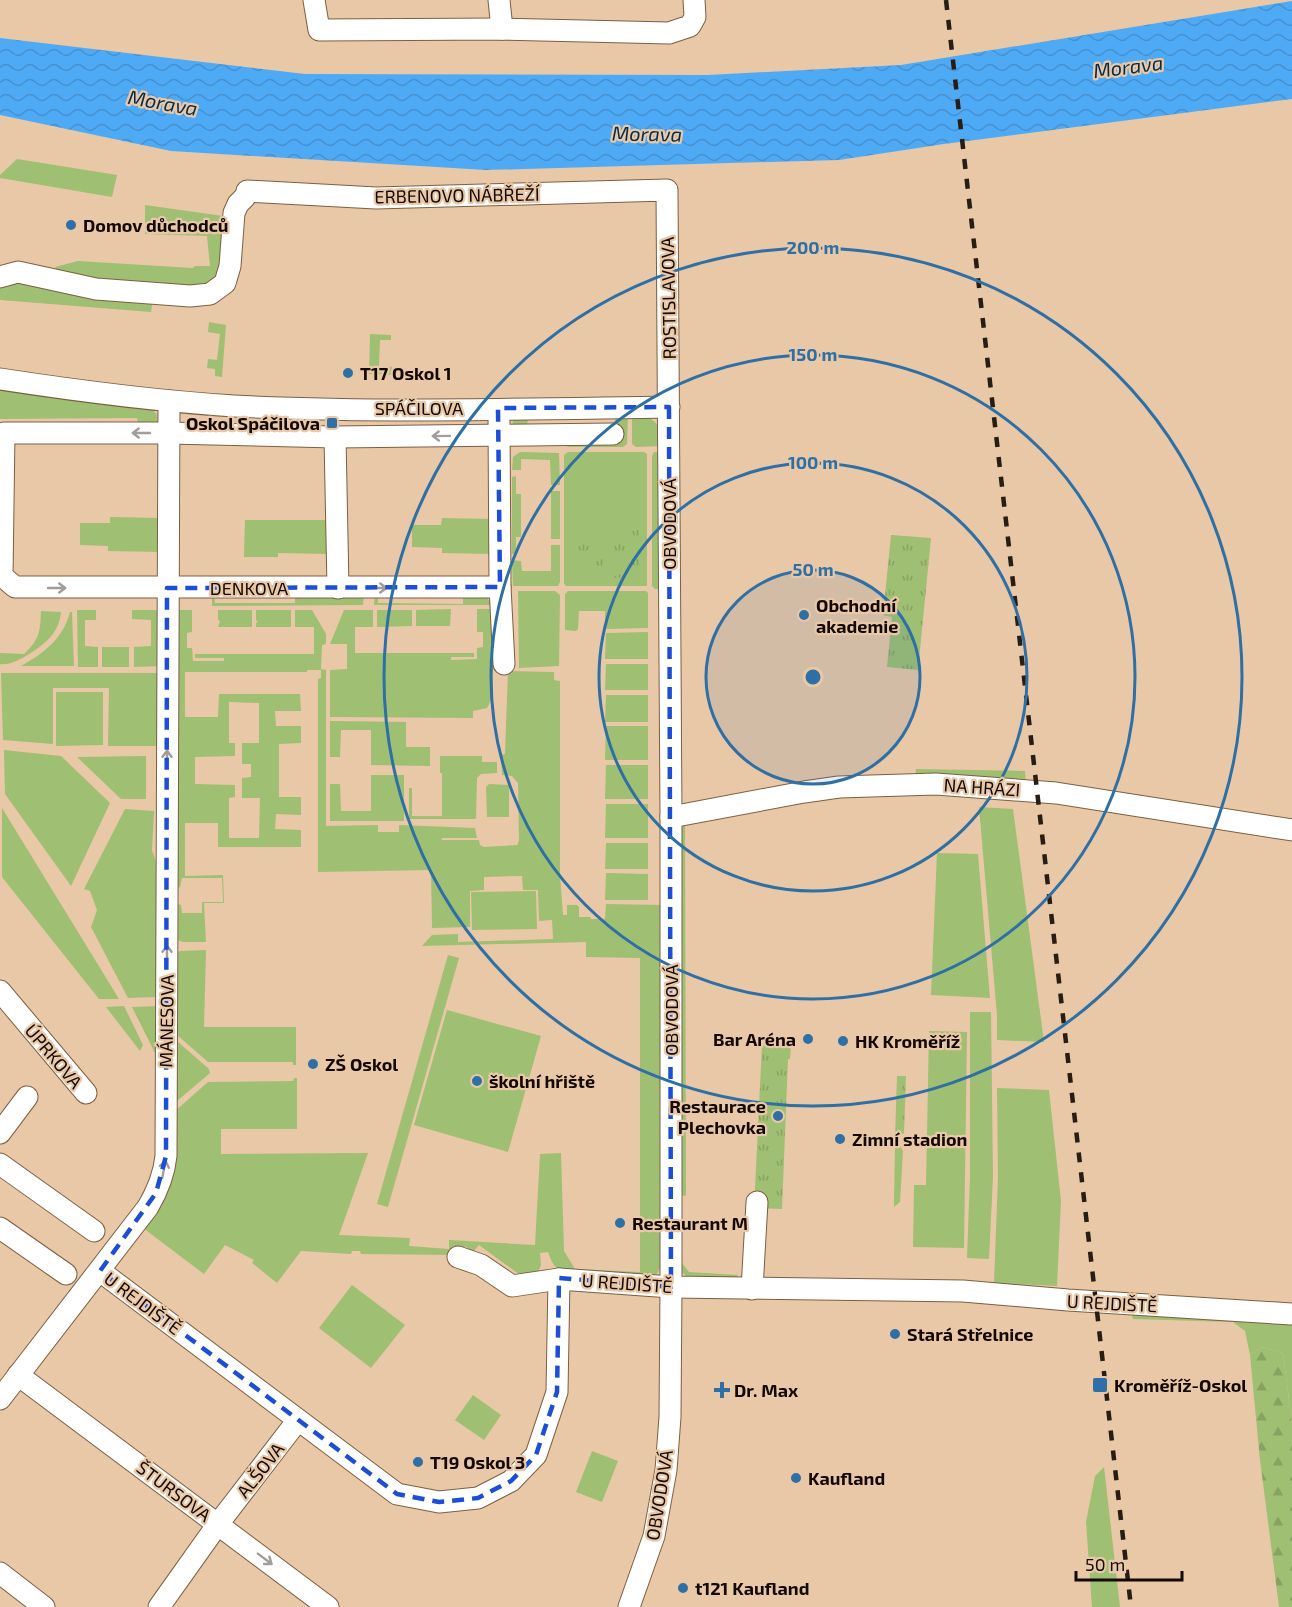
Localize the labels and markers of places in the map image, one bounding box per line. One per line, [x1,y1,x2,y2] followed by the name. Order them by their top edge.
[83,214,229,236] place label: Domov důchodců
[64,218,78,232] marker: Domov důchodců
[360,362,452,384] place label: T17 Oskol 1
[341,366,355,380] marker: T17 Oskol 1
[186,412,320,434] place label: Oskol Spáčilova
[325,416,339,430] marker: Oskol Spáčilova
[816,594,898,637] place label: Obchodní akademie
[797,608,811,622] marker: Obchodní akademie
[803,667,823,687] centre of rings
[713,1028,796,1050] place label: Bar Aréna
[855,1030,960,1052] place label: HK Kroměříž
[801,1032,815,1046] marker: Bar Aréna
[836,1034,850,1048] marker: HK Kroměříž
[325,1053,398,1075] place label: ZŠ Oskol
[306,1057,320,1071] marker: ZŠ Oskol
[489,1070,595,1092] place label: školní hřiště
[470,1074,484,1088] marker: školní hřiště
[669,1095,766,1138] place label: Restaurace Plechovka
[771,1109,785,1123] marker: Restaurace Plechovka
[852,1128,967,1150] place label: Zimní stadion
[833,1132,847,1146] marker: Zimní stadion
[632,1212,748,1234] place label: Restaurant M
[613,1216,627,1230] marker: Restaurant M
[907,1323,1033,1345] place label: Stará Střelnice
[888,1327,902,1341] marker: Stará Střelnice
[1114,1374,1247,1396] place label: Kroměříž-Oskol
[1091,1376,1109,1394] marker: Kroměříž-Oskol
[734,1379,799,1401] place label: Dr. Max
[715,1383,729,1397] marker: Dr. Max
[430,1451,525,1473] place label: T19 Oskol 3
[411,1455,425,1469] marker: T19 Oskol 3
[808,1467,885,1489] place label: Kaufland
[789,1471,803,1485] marker: Kaufland
[695,1577,809,1599] place label: t121 Kaufland
[676,1581,690,1595] marker: t121 Kaufland

